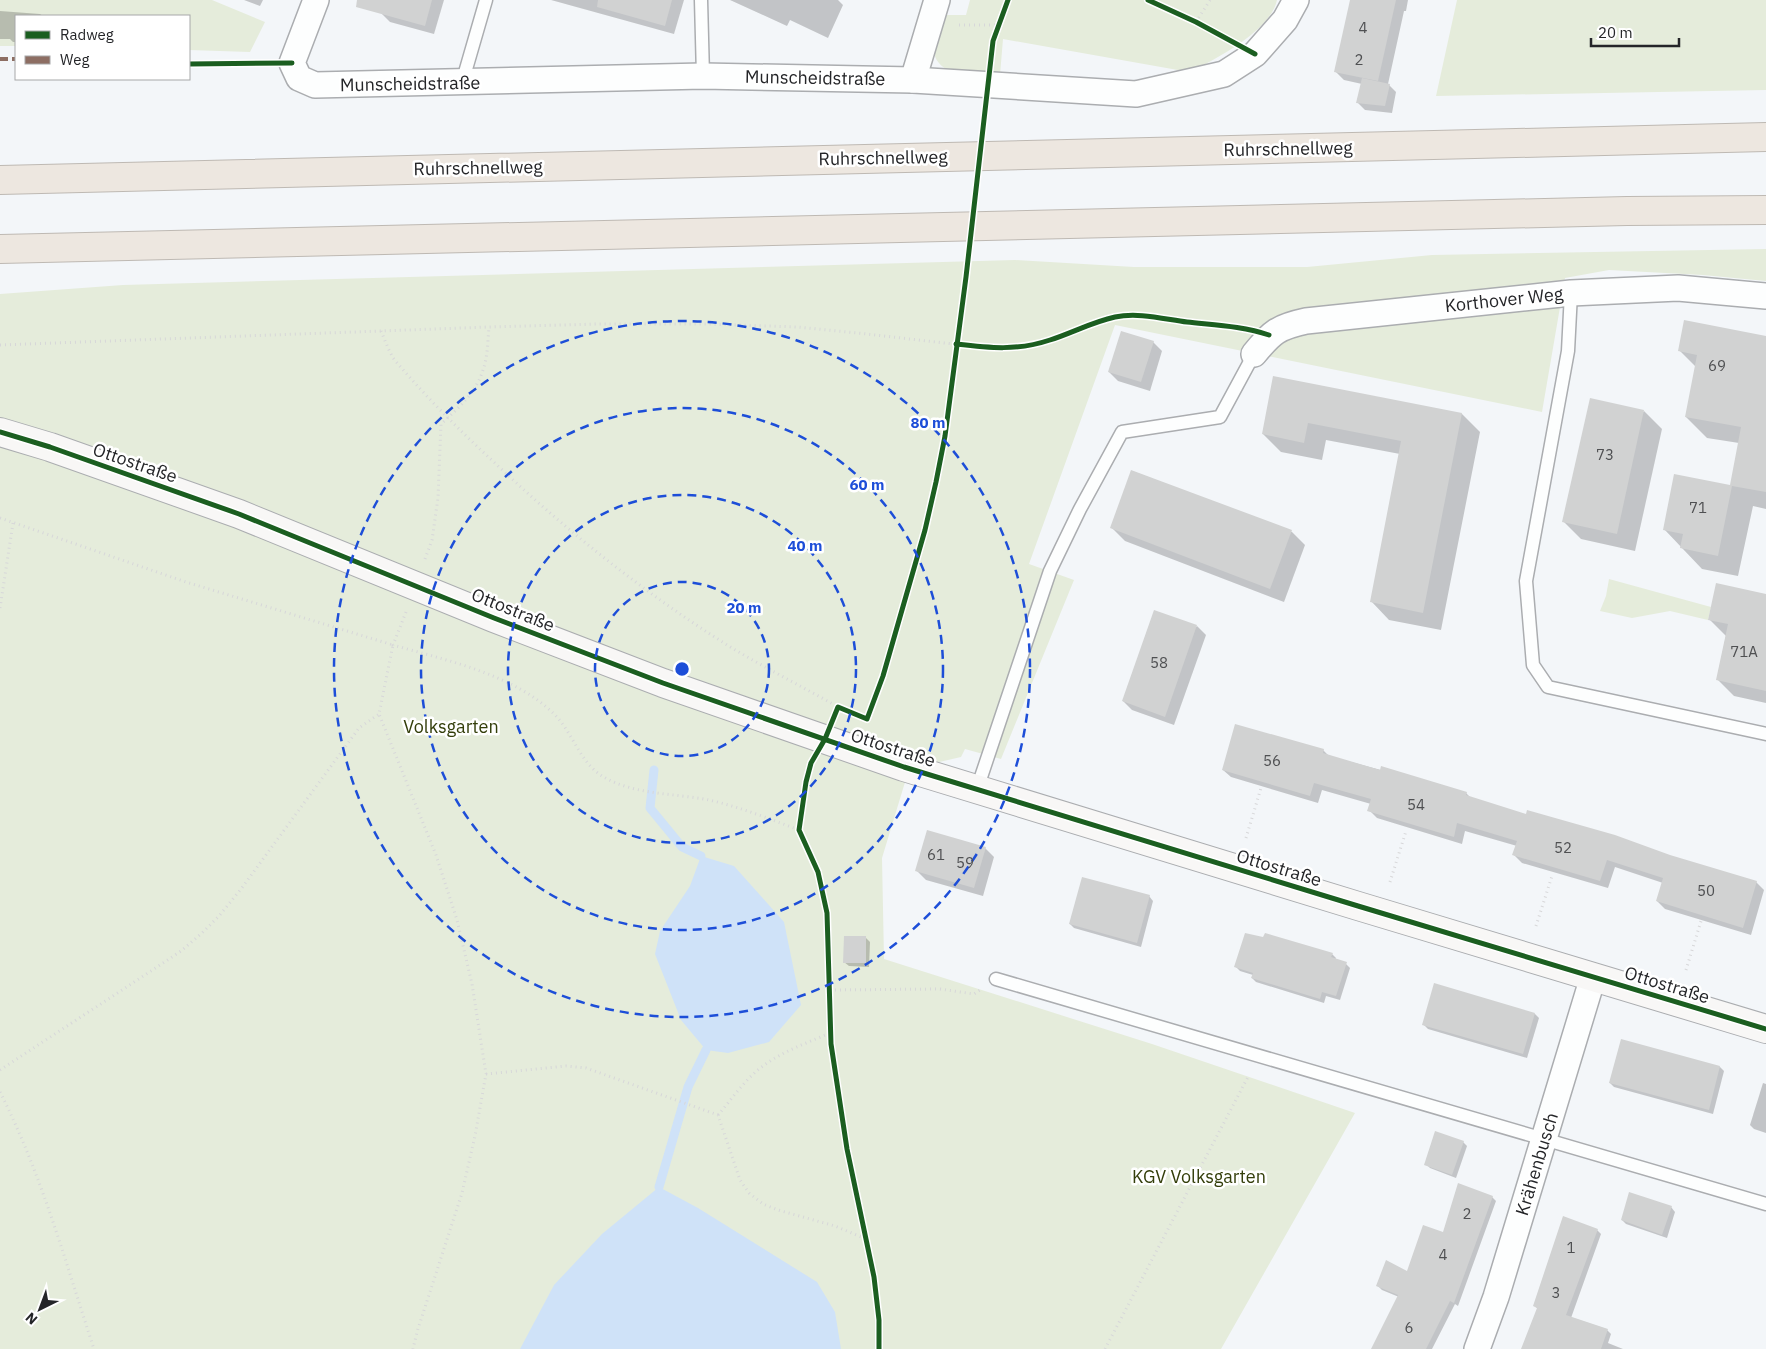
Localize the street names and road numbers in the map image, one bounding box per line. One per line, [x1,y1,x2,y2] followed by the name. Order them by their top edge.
[745,65,886,90] street label: Munscheidstraße
[340,71,481,96] street label: Munscheidstraße
[1223,136,1353,161] street label: Ruhrschnellweg
[818,145,948,170] street label: Ruhrschnellweg
[413,155,543,180] street label: Ruhrschnellweg
[1444,282,1565,317] street label: Korthover Weg
[90,437,180,488] street label: Ottostraße
[468,582,558,637] street label: Ottostraße
[848,723,939,772] street label: Ottostraße
[1234,844,1325,891] street label: Ottostraße
[1622,961,1713,1008] street label: Ottostraße
[1510,1110,1563,1218] street label: Krähenbusch

